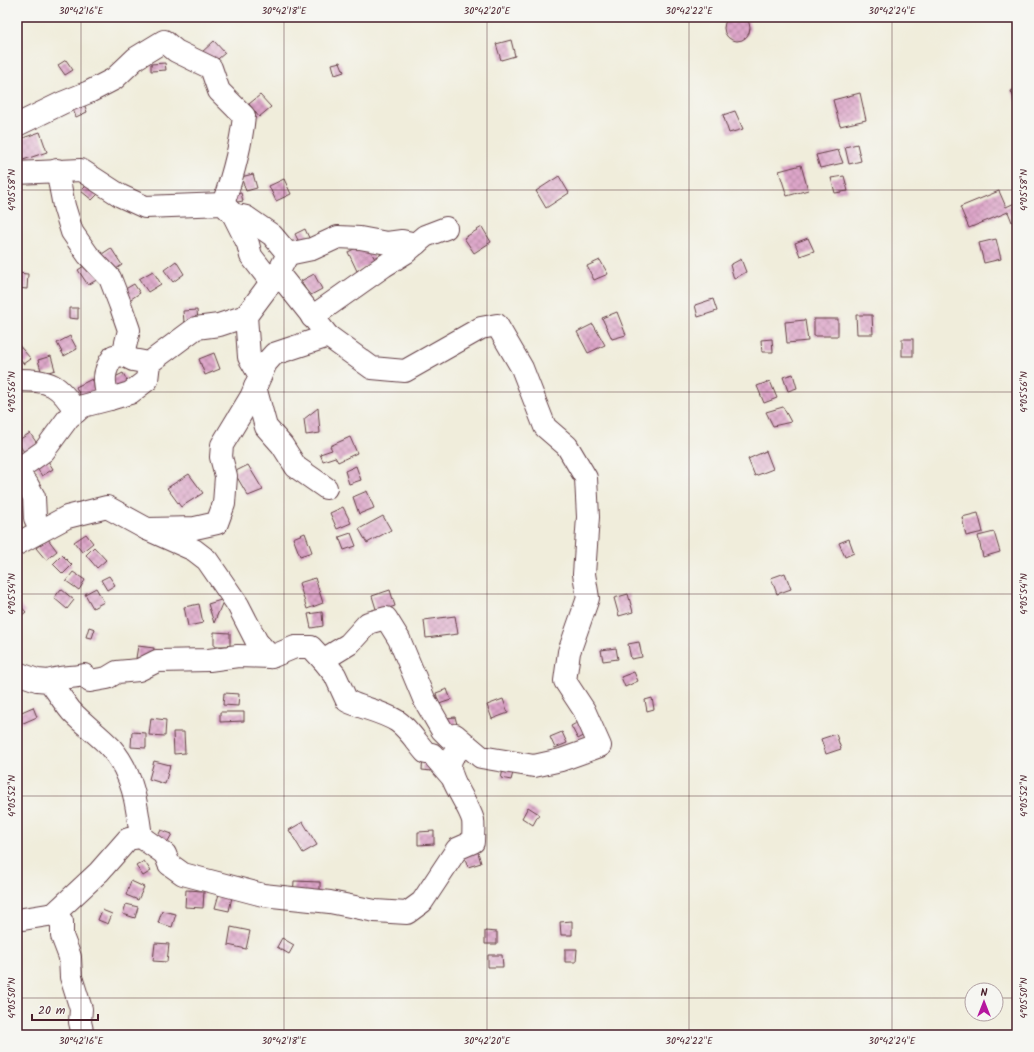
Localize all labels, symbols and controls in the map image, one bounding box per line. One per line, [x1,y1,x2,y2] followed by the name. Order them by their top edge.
[59,3,105,19] text: 30°42'16"E
[261,3,308,19] text: 30°42'18"E
[464,3,512,19] text: 30°42'20"E
[665,3,714,19] text: 30°42'22"E
[868,3,917,19] text: 30°42'24"E
[4,169,20,211] text: 4°05'58"N
[1016,169,1032,211] text: 4°05'58"N
[4,371,20,413] text: 4°05'56"N
[1016,371,1032,413] text: 4°05'56"N
[4,573,20,615] text: 4°05'54"N
[1016,573,1032,615] text: 4°05'54"N
[4,775,20,817] text: 4°05'52"N
[1016,775,1032,817] text: 4°05'52"N
[4,977,20,1019] text: 4°05'50"N
[1016,977,1032,1019] text: 4°05'50"N
[964,982,1004,1022] north arrow
[981,984,988,1002] text: N
[32,996,98,1022] scale bar
[38,1001,66,1020] text: 20 m
[59,1033,105,1049] text: 30°42'16"E
[261,1033,308,1049] text: 30°42'18"E
[464,1033,512,1049] text: 30°42'20"E
[665,1033,714,1049] text: 30°42'22"E
[868,1033,917,1049] text: 30°42'24"E

